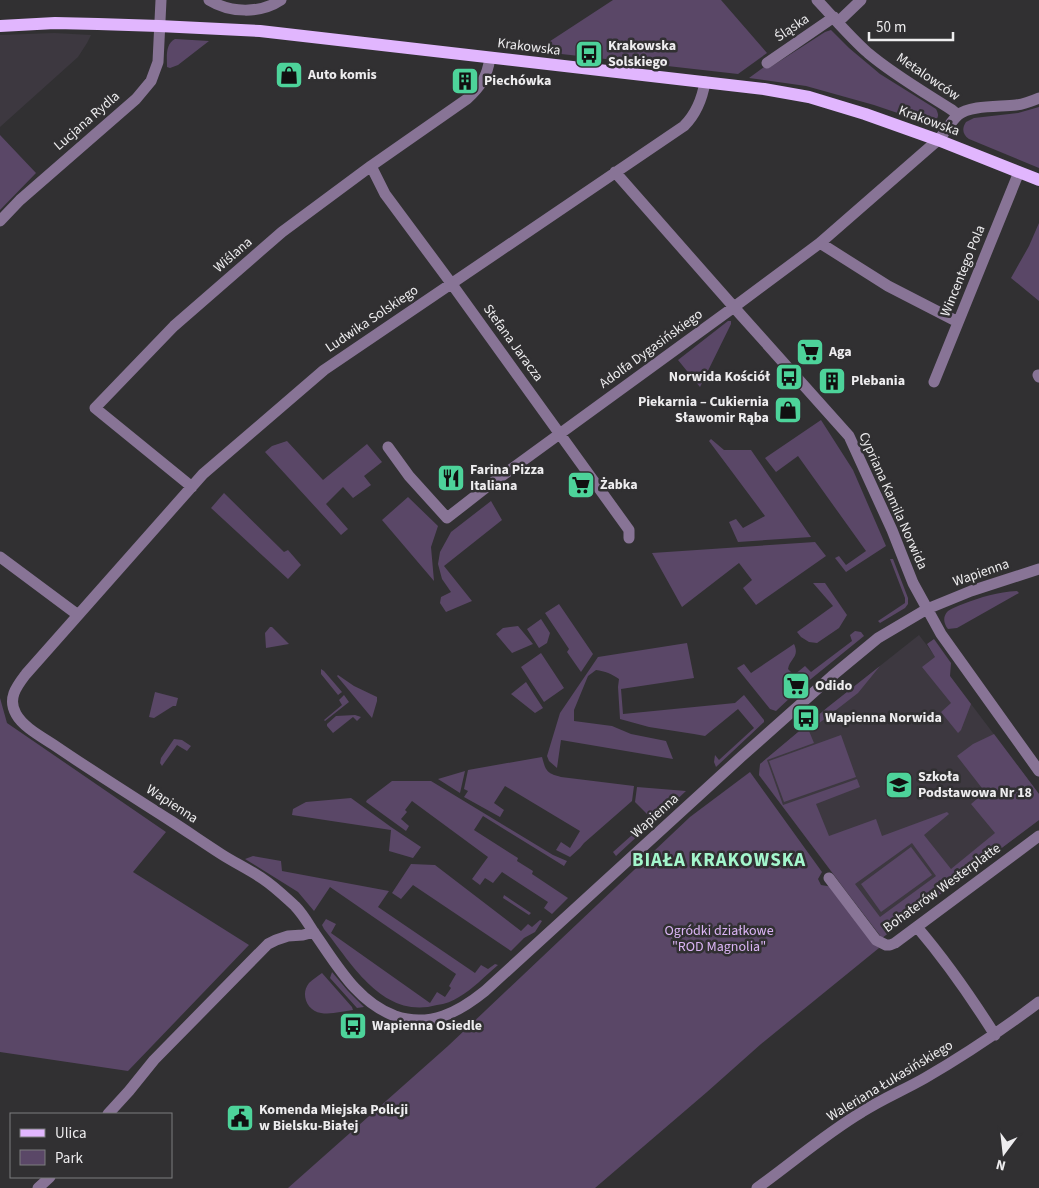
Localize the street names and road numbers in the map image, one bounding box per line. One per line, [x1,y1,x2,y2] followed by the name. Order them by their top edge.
[771,9,813,47] street label: Śląska
[496,33,562,61] street label: Krakowska
[892,48,964,106] street label: Metalowców
[50,87,124,155] street label: Lucjana Rydla
[896,101,962,141] street label: Krakowska
[936,222,990,320] street label: Wincentego Pola
[209,232,257,278] street label: Wiślana
[321,280,423,358] street label: Ludwika Solskiego
[478,300,548,386] street label: Stefana Jaracza
[595,305,707,393] street label: Adolfa Dygasińskiego
[854,429,932,573] street label: Cypriana Kamila Norwida
[950,554,1012,592] street label: Wapienna
[142,780,202,828] street label: Wapienna
[627,789,683,843] street label: Wapienna
[879,838,1005,938] street label: Bohaterów Westerplatte
[823,1035,957,1127] street label: Waleriana Łukasińskiego

